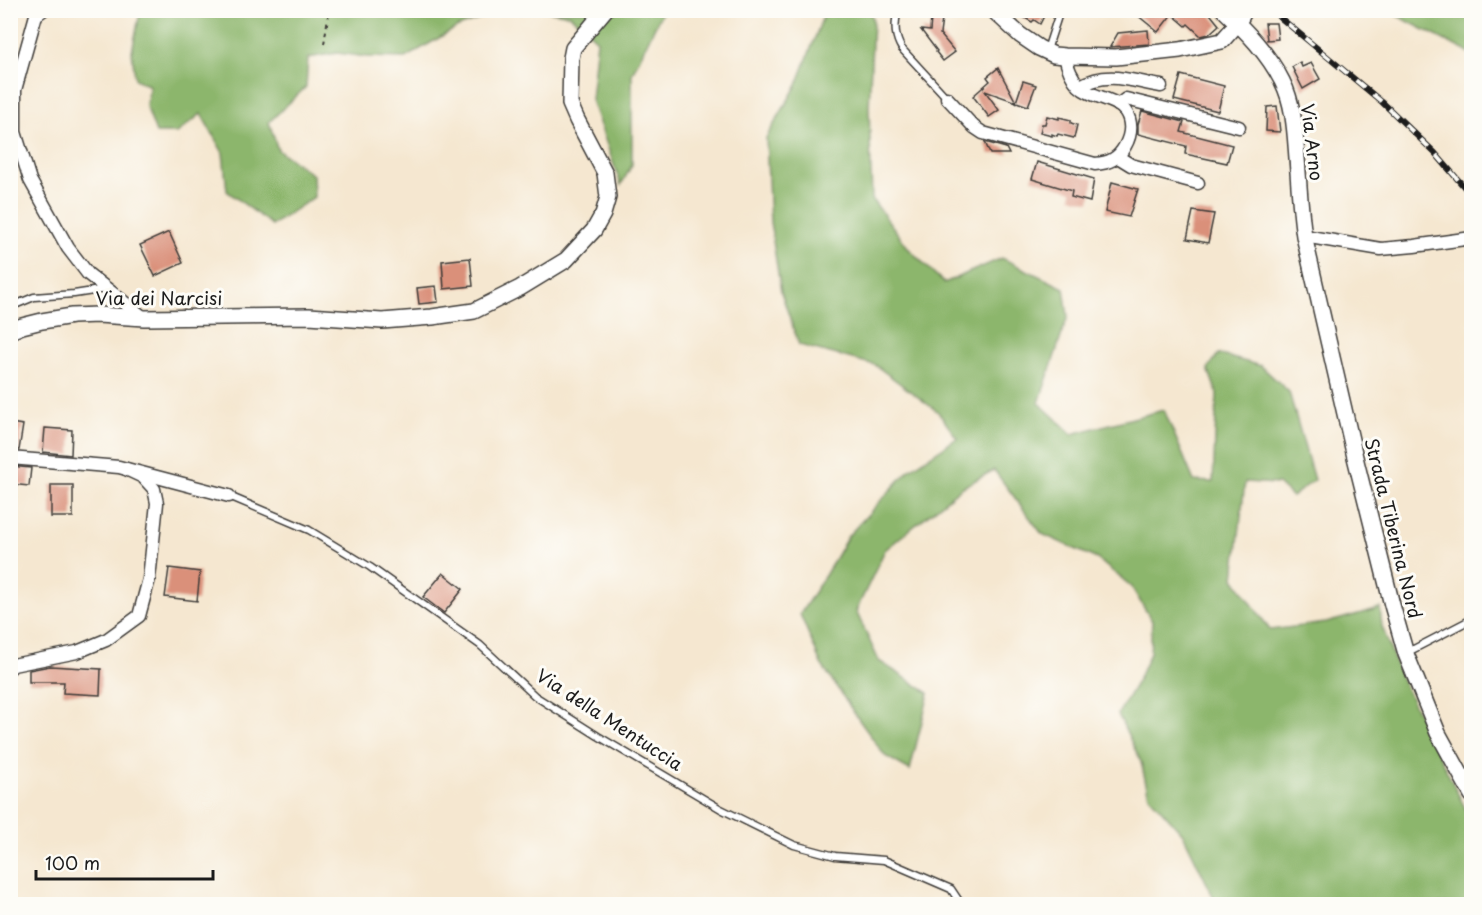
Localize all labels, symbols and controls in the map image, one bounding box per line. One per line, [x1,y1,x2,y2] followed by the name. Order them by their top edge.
[1295,102,1331,182] street label: Via Arno
[95,284,223,311] street label: Via dei Narcisi
[1359,435,1429,621] street label: Strada Tiberina Nord
[531,661,689,777] street label: Via della Mentuccia
[36,843,213,881] scale bar
[45,849,100,876] text: 100 m

